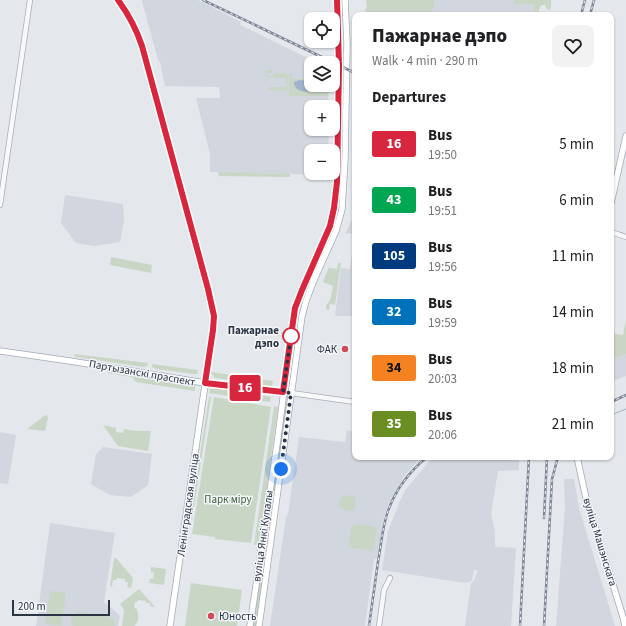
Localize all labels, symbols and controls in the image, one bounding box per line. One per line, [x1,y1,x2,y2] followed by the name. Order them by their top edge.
[304,12,340,180] map controls
[304,12,340,48] button: locate
[372,23,507,50] text: Пажарнае дэпо
[552,25,594,67] button: heart
[372,52,478,70] text: Walk · 4 min · 290 m
[304,56,340,92] button: layers
[372,87,446,108] text: Departures
[304,100,340,136] button: +
[428,125,452,146] text: Bus
[387,134,401,154] text: 16
[559,134,594,155] text: 5 min
[304,144,340,180] button: −
[428,146,457,164] text: 19:50
[428,181,452,202] text: Bus
[387,190,401,210] text: 43
[559,190,594,211] text: 6 min
[428,202,457,220] text: 19:51
[428,237,452,258] text: Bus
[383,246,405,266] text: 105
[552,246,594,267] text: 11 min
[428,258,457,276] text: 19:56
[428,293,452,314] text: Bus
[387,302,401,322] text: 32
[552,302,594,323] text: 14 min
[428,314,457,332] text: 19:59
[228,323,279,351] place label: Пажарнае дэпо
[282,327,300,345] marker: Пажарнае дэпо
[317,342,338,357] place label: ФАК
[340,344,350,354] marker: ФАК
[428,349,452,370] text: Bus
[88,356,196,390] street label: Партызанскі праспект
[387,358,401,378] text: 34
[552,358,594,379] text: 18 min
[428,370,457,388] text: 20:03
[227,375,263,401] line badge: 16
[238,378,252,398] text: 16
[428,405,452,426] text: Bus
[387,414,401,434] text: 35
[552,414,594,435] text: 21 min
[428,426,457,444] text: 20:06
[173,452,203,558] street label: Ленінградская вуліца
[271,459,291,479] your location
[249,489,277,583] street label: вуліца Янкі Купалы
[204,492,252,507] park label: Парк міру
[579,496,621,588] street label: вуліца Машэнскага
[12,598,110,617] scale bar
[18,599,46,614] text: 200 m
[219,609,257,624] place label: Юность
[206,611,216,621] marker: Юность

